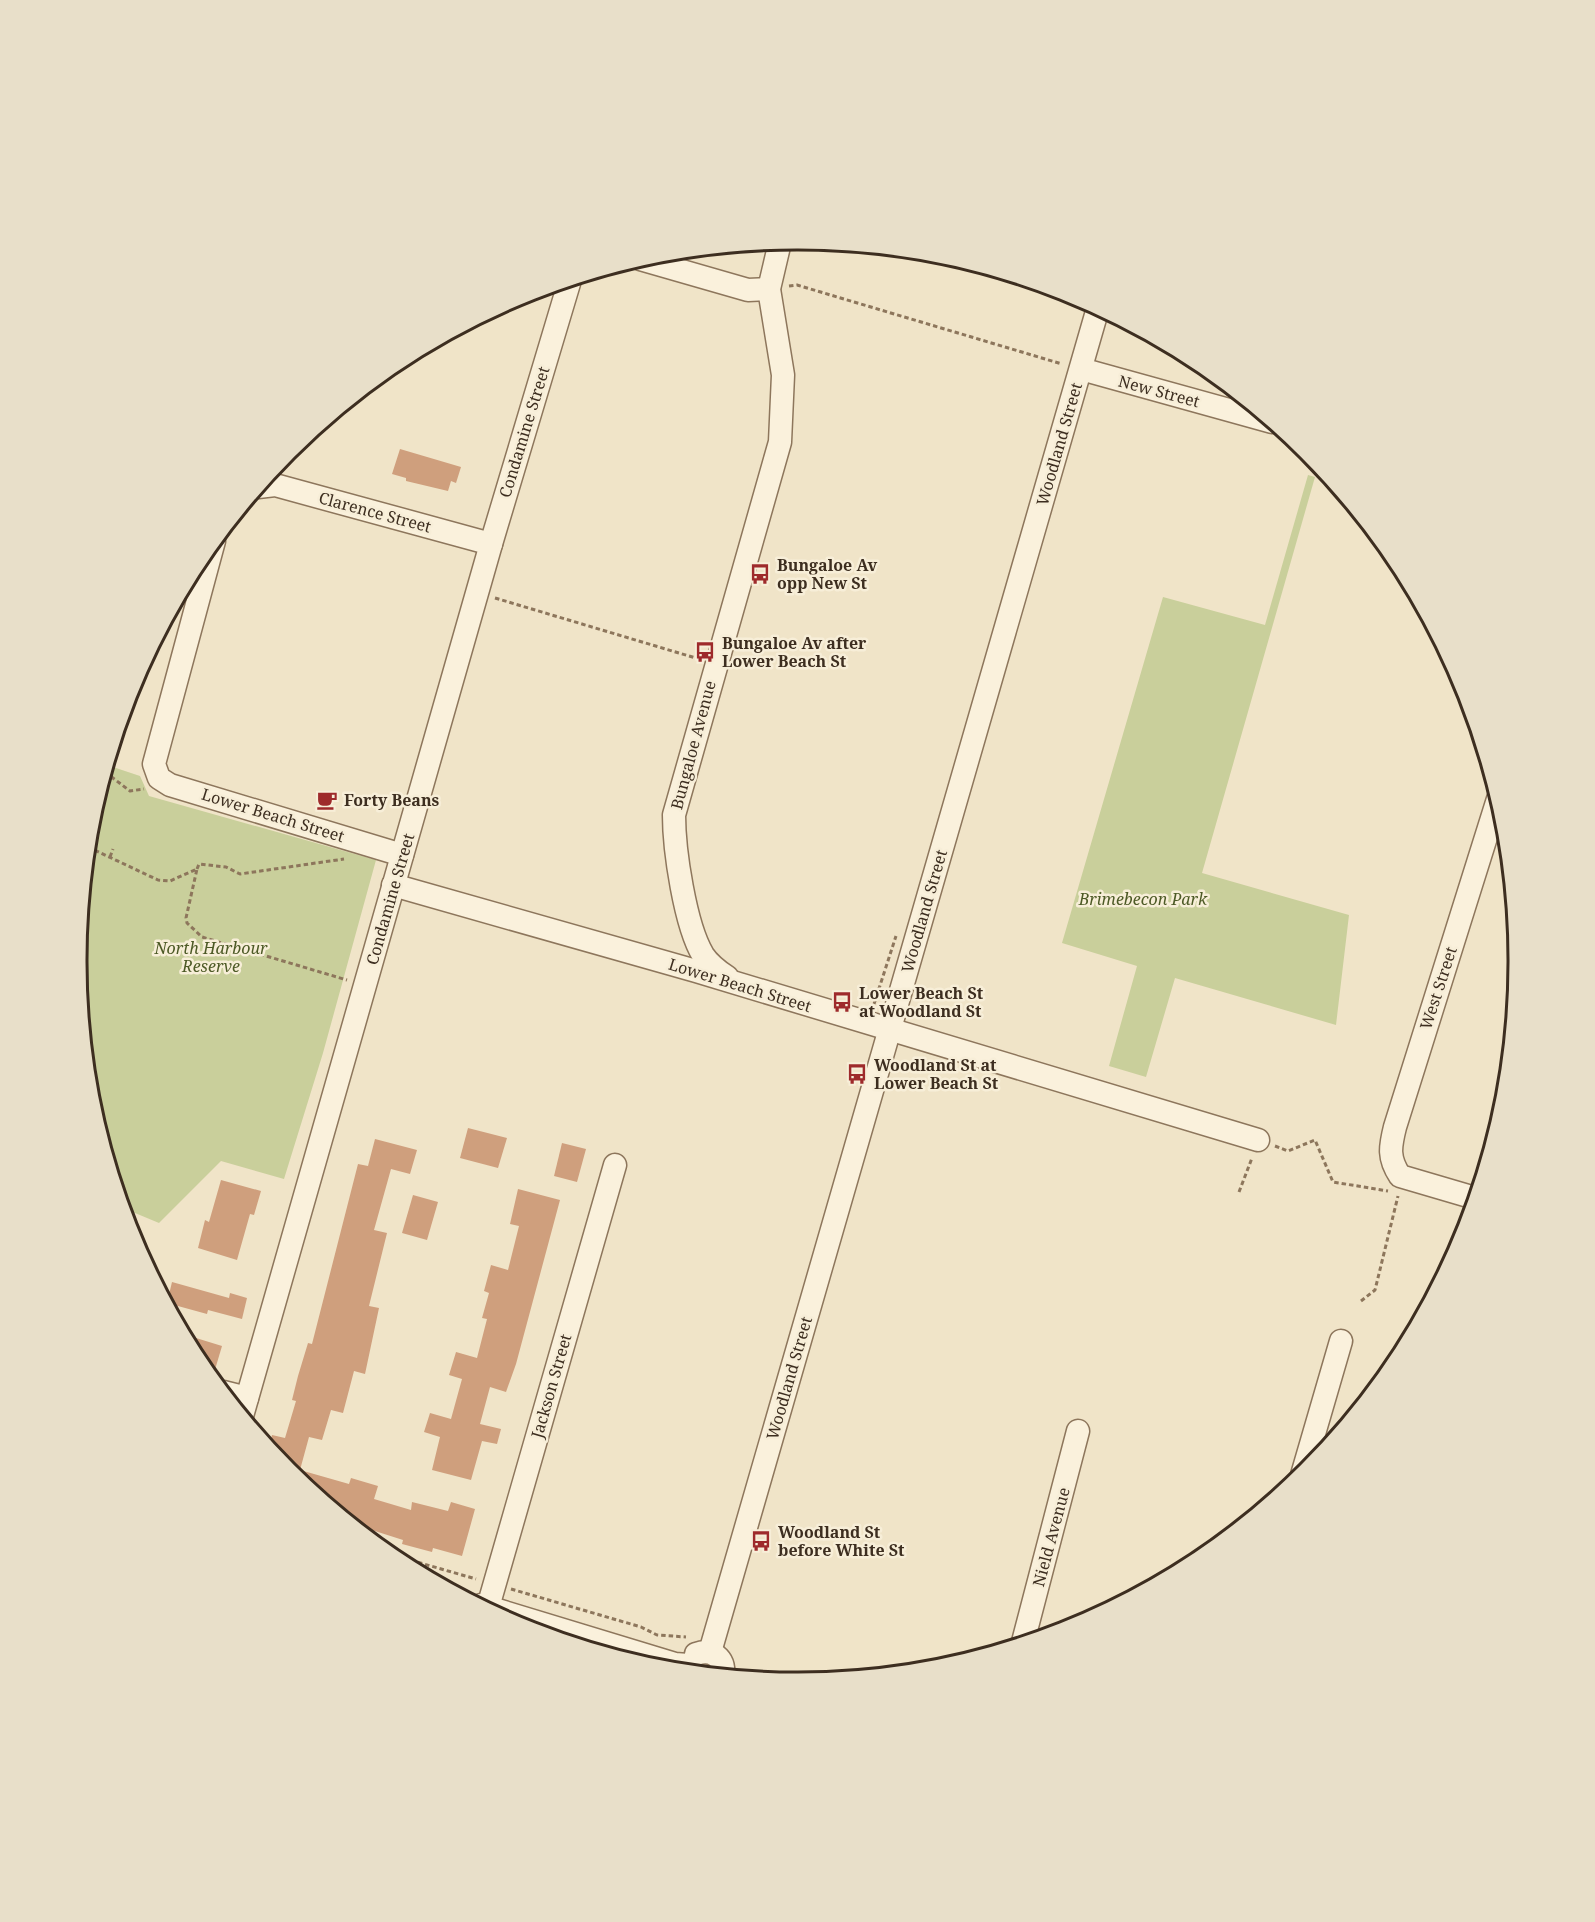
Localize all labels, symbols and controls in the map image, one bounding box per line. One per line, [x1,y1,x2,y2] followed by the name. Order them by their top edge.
[494,363,555,500] street label: Condamine Street
[1116,370,1202,413] street label: New Street
[1031,380,1087,508] street label: Woodland Street
[316,486,434,538] street label: Clarence Street
[777,554,878,594] place label: Bungaloe Av opp New St
[748,562,772,586] bus stop icon: Bungaloe Av opp New St
[722,632,867,672] place label: Bungaloe Av after Lower Beach St
[693,640,717,664] bus stop icon: Bungaloe Av after Lower Beach St
[665,678,721,812] street label: Bungaloe Avenue
[199,783,347,847] street label: Lower Beach Street
[315,788,339,812] cafe icon: Forty Beans
[344,789,440,811] place label: Forty Beans
[361,830,419,967] street label: Condamine Street
[896,847,952,975] street label: Woodland Street
[1078,888,1208,910] park label: Brimebecon Park
[153,937,268,977] park label: North Harbour Reserve
[1414,943,1462,1032] street label: West Street
[666,953,814,1017] street label: Lower Beach Street
[859,982,984,1022] place label: Lower Beach St at Woodland St
[830,990,854,1014] bus stop icon: Lower Beach St at Woodland St
[874,1054,999,1094] place label: Woodland St at Lower Beach St
[845,1062,869,1086] bus stop icon: Woodland St at Lower Beach St
[761,1314,817,1442] street label: Woodland Street
[525,1331,576,1442] street label: Jackson Street
[1027,1485,1075,1589] street label: Nield Avenue
[778,1521,905,1561] place label: Woodland St before White St
[749,1529,773,1553] bus stop icon: Woodland St before White St

